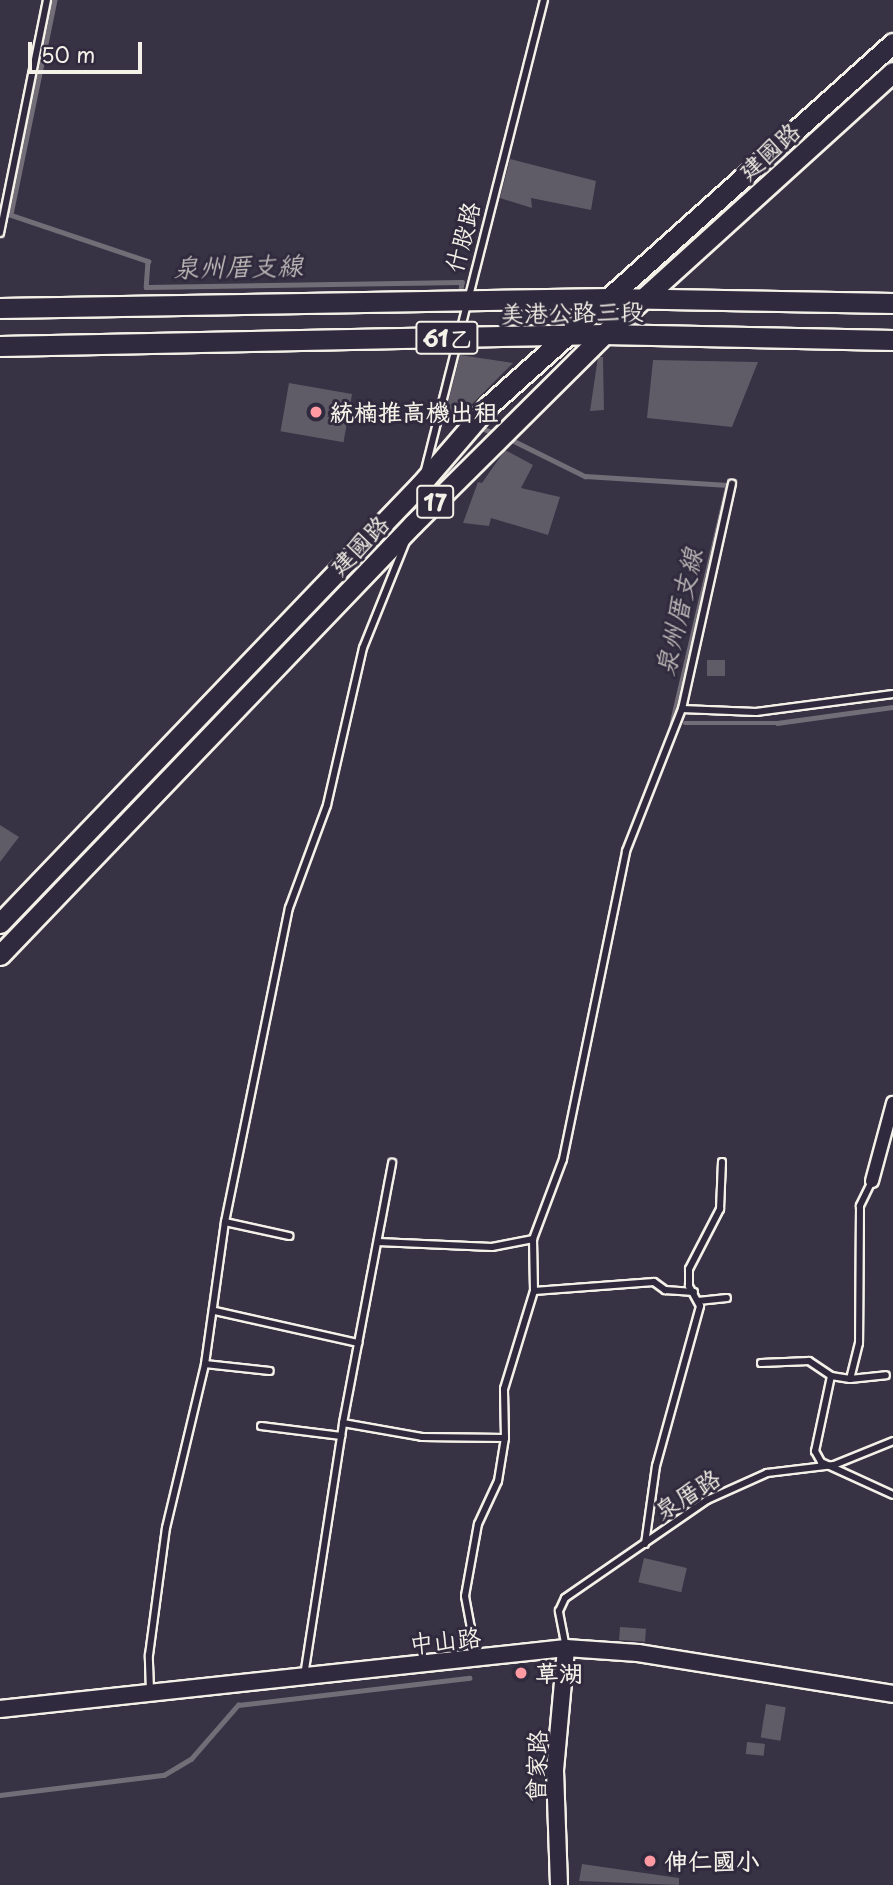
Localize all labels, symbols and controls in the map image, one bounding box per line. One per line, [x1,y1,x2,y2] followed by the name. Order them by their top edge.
[32,28,145,72] scale bar
[41,38,95,70] text: 50 m
[733,116,805,186] street label: 建國路
[439,198,485,276] street label: 什股路
[173,249,303,283] water label: 泉州厝支線
[500,296,644,328] street label: 美港公路三段
[414,318,480,358] road number: 61乙
[330,398,498,426] place label: 統楠推高機出租
[308,404,324,420] marker: 統楠推高機出租
[416,482,454,522] road number: 17
[324,509,394,581] street label: 建國路
[648,545,708,679] water label: 泉州厝支線
[649,1463,725,1525] street label: 泉厝路
[408,1622,482,1658] street label: 中山路
[535,1659,583,1687] place label: 草湖
[513,1665,529,1681] marker: 草湖
[520,1730,552,1802] street label: 曾家路
[664,1847,760,1875] place label: 伸仁國小
[642,1853,658,1869] marker: 伸仁國小

